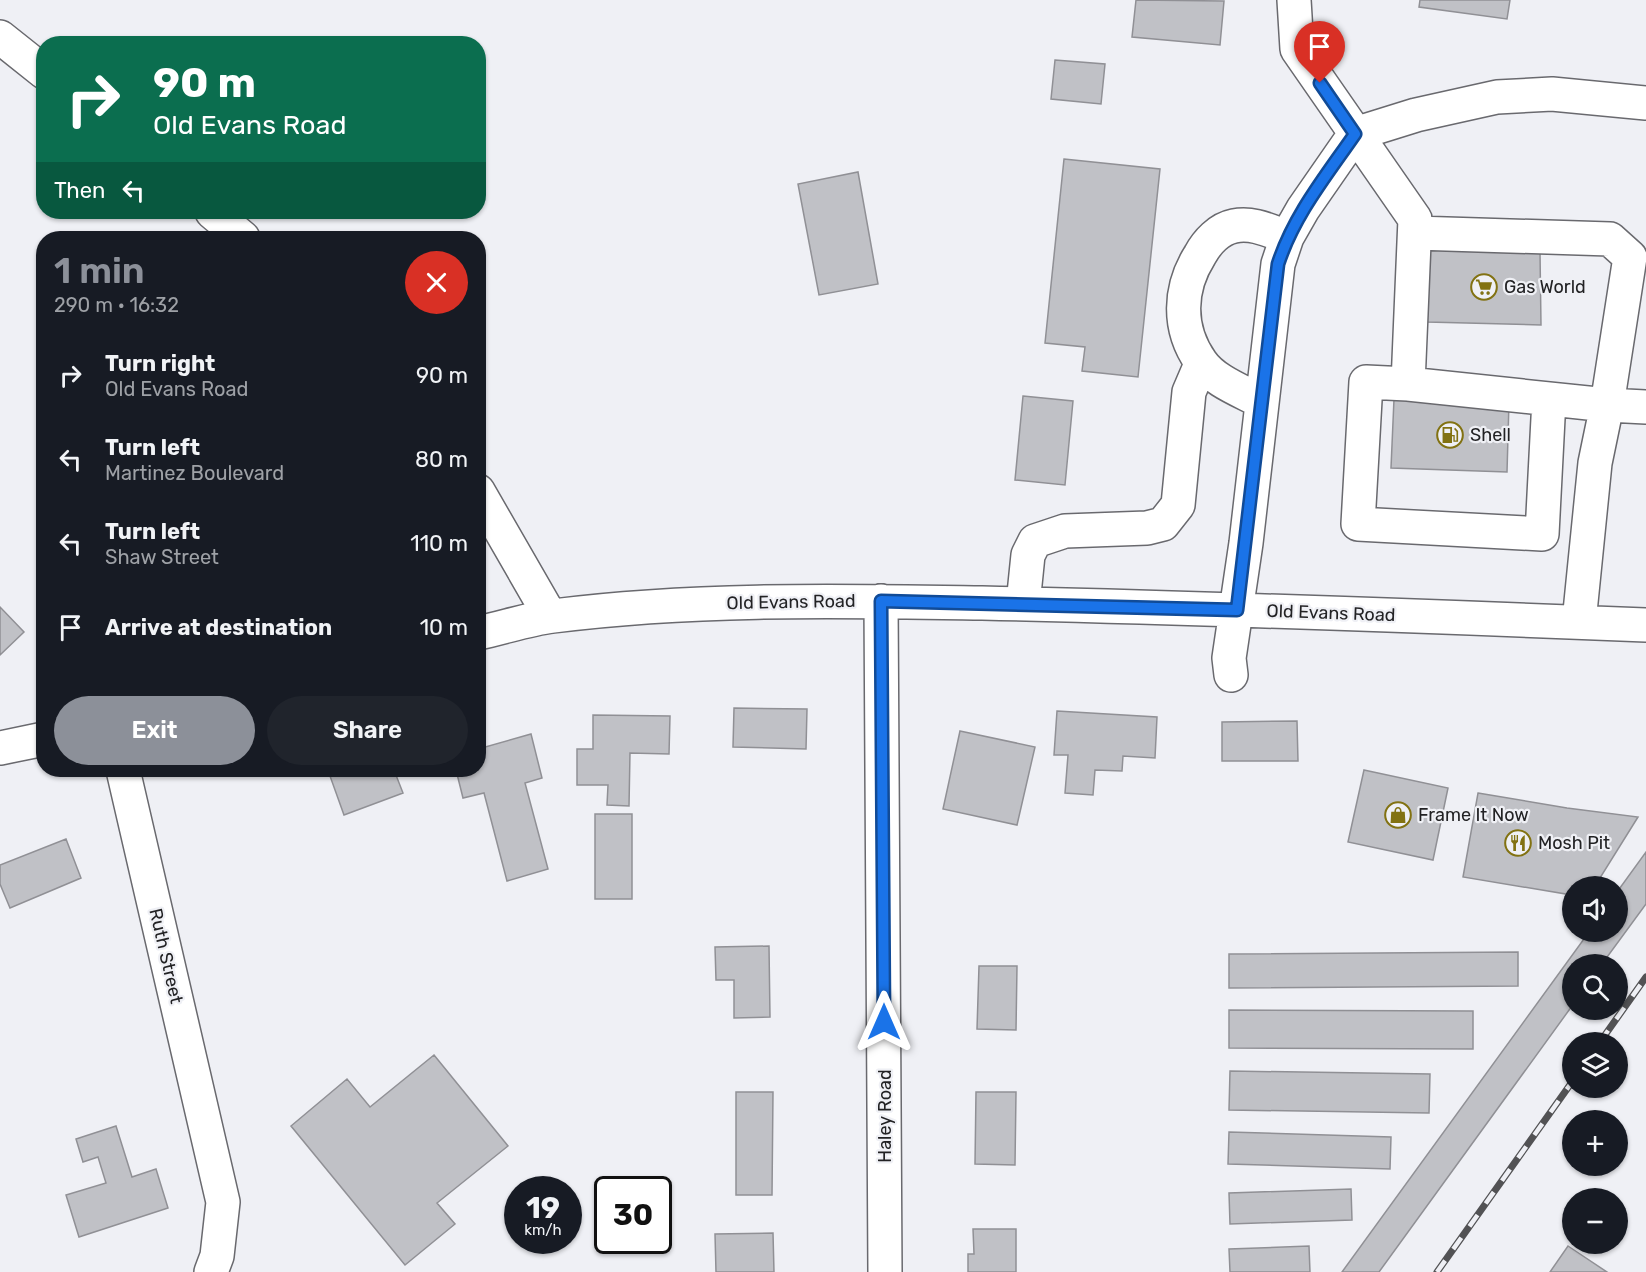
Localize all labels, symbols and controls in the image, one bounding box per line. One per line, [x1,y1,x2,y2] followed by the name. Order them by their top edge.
[1294,21,1345,83] pin
[1303,30,1336,63] icon: arrive
[153,58,256,108] text: 90 m
[54,60,132,138] icon: right
[153,109,347,141] text: Old Evans Road
[117,174,150,207] icon: left
[54,177,105,204] text: Then
[54,249,145,292] text: 1 min
[405,251,468,314] button: close
[1469,272,1499,302] supermarket icon: Gas World
[1504,276,1586,298] place label: Gas World
[54,293,179,317] text: 290 m · 16:32
[105,350,215,377] text: Turn right
[54,359,87,392] icon: right
[416,362,468,389] text: 90 m
[105,377,248,401] text: Old Evans Road
[1435,420,1465,450] fuel station icon: Shell
[1470,424,1511,446] place label: Shell
[105,434,200,461] text: Turn left
[54,443,87,476] icon: left
[415,446,468,473] text: 80 m
[105,461,284,485] text: Martinez Boulevard
[105,518,200,545] text: Turn left
[54,527,87,560] icon: left
[410,530,468,557] text: 110 m
[105,545,219,569] text: Shaw Street
[726,590,856,614] street label: Old Evans Road
[1266,600,1396,626] street label: Old Evans Road
[54,611,87,644] icon: arrive
[105,614,332,641] text: Arrive at destination
[420,614,468,641] text: 10 m
[54,696,255,765] button: Exit
[267,696,468,765] button: Share
[1383,800,1413,830] shop icon: Frame It Now
[1418,804,1529,826] place label: Frame It Now
[1503,828,1533,858] restaurant icon: Mosh Pit
[1538,832,1610,854] place label: Mosh Pit
[1562,876,1628,1254] map controls
[1562,876,1628,942] button: sound
[144,906,188,1006] street label: Ruth Street
[1562,954,1628,1020] button: search
[852,990,916,1054] position arrow
[1562,1032,1628,1098] button: layers
[874,1069,896,1163] street label: Haley Road
[1562,1110,1628,1176] button: +
[594,1176,672,1254] speed limit sign: 30
[1562,1188,1628,1254] button: −
[526,1190,560,1226] text: 19
[524,1221,562,1239] text: km/h

